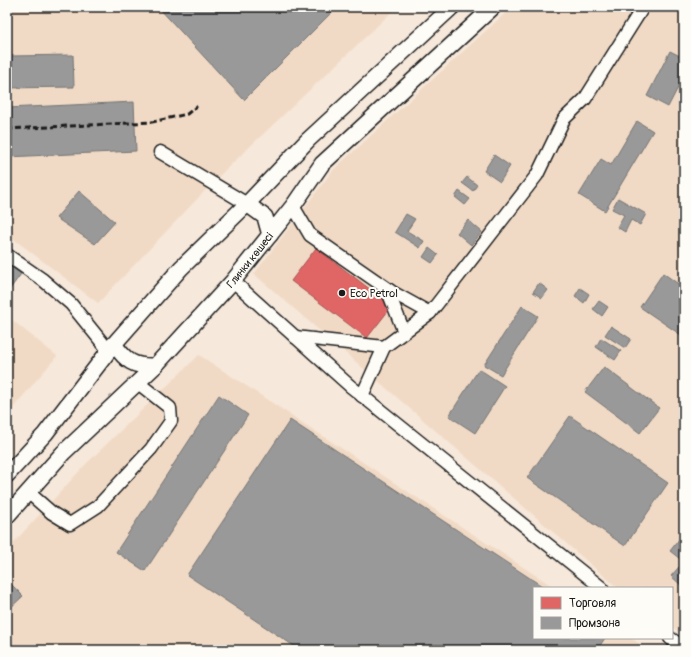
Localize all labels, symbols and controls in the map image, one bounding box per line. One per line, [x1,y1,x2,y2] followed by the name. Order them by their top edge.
[224,230,276,290] street label: Глинки көшесі
[350,287,398,300] place label: Eco Petrol
[337,288,347,298] marker: Eco Petrol
[533,587,673,639] legend
[569,596,617,611] text: Торговля
[569,616,620,631] text: Промзона

